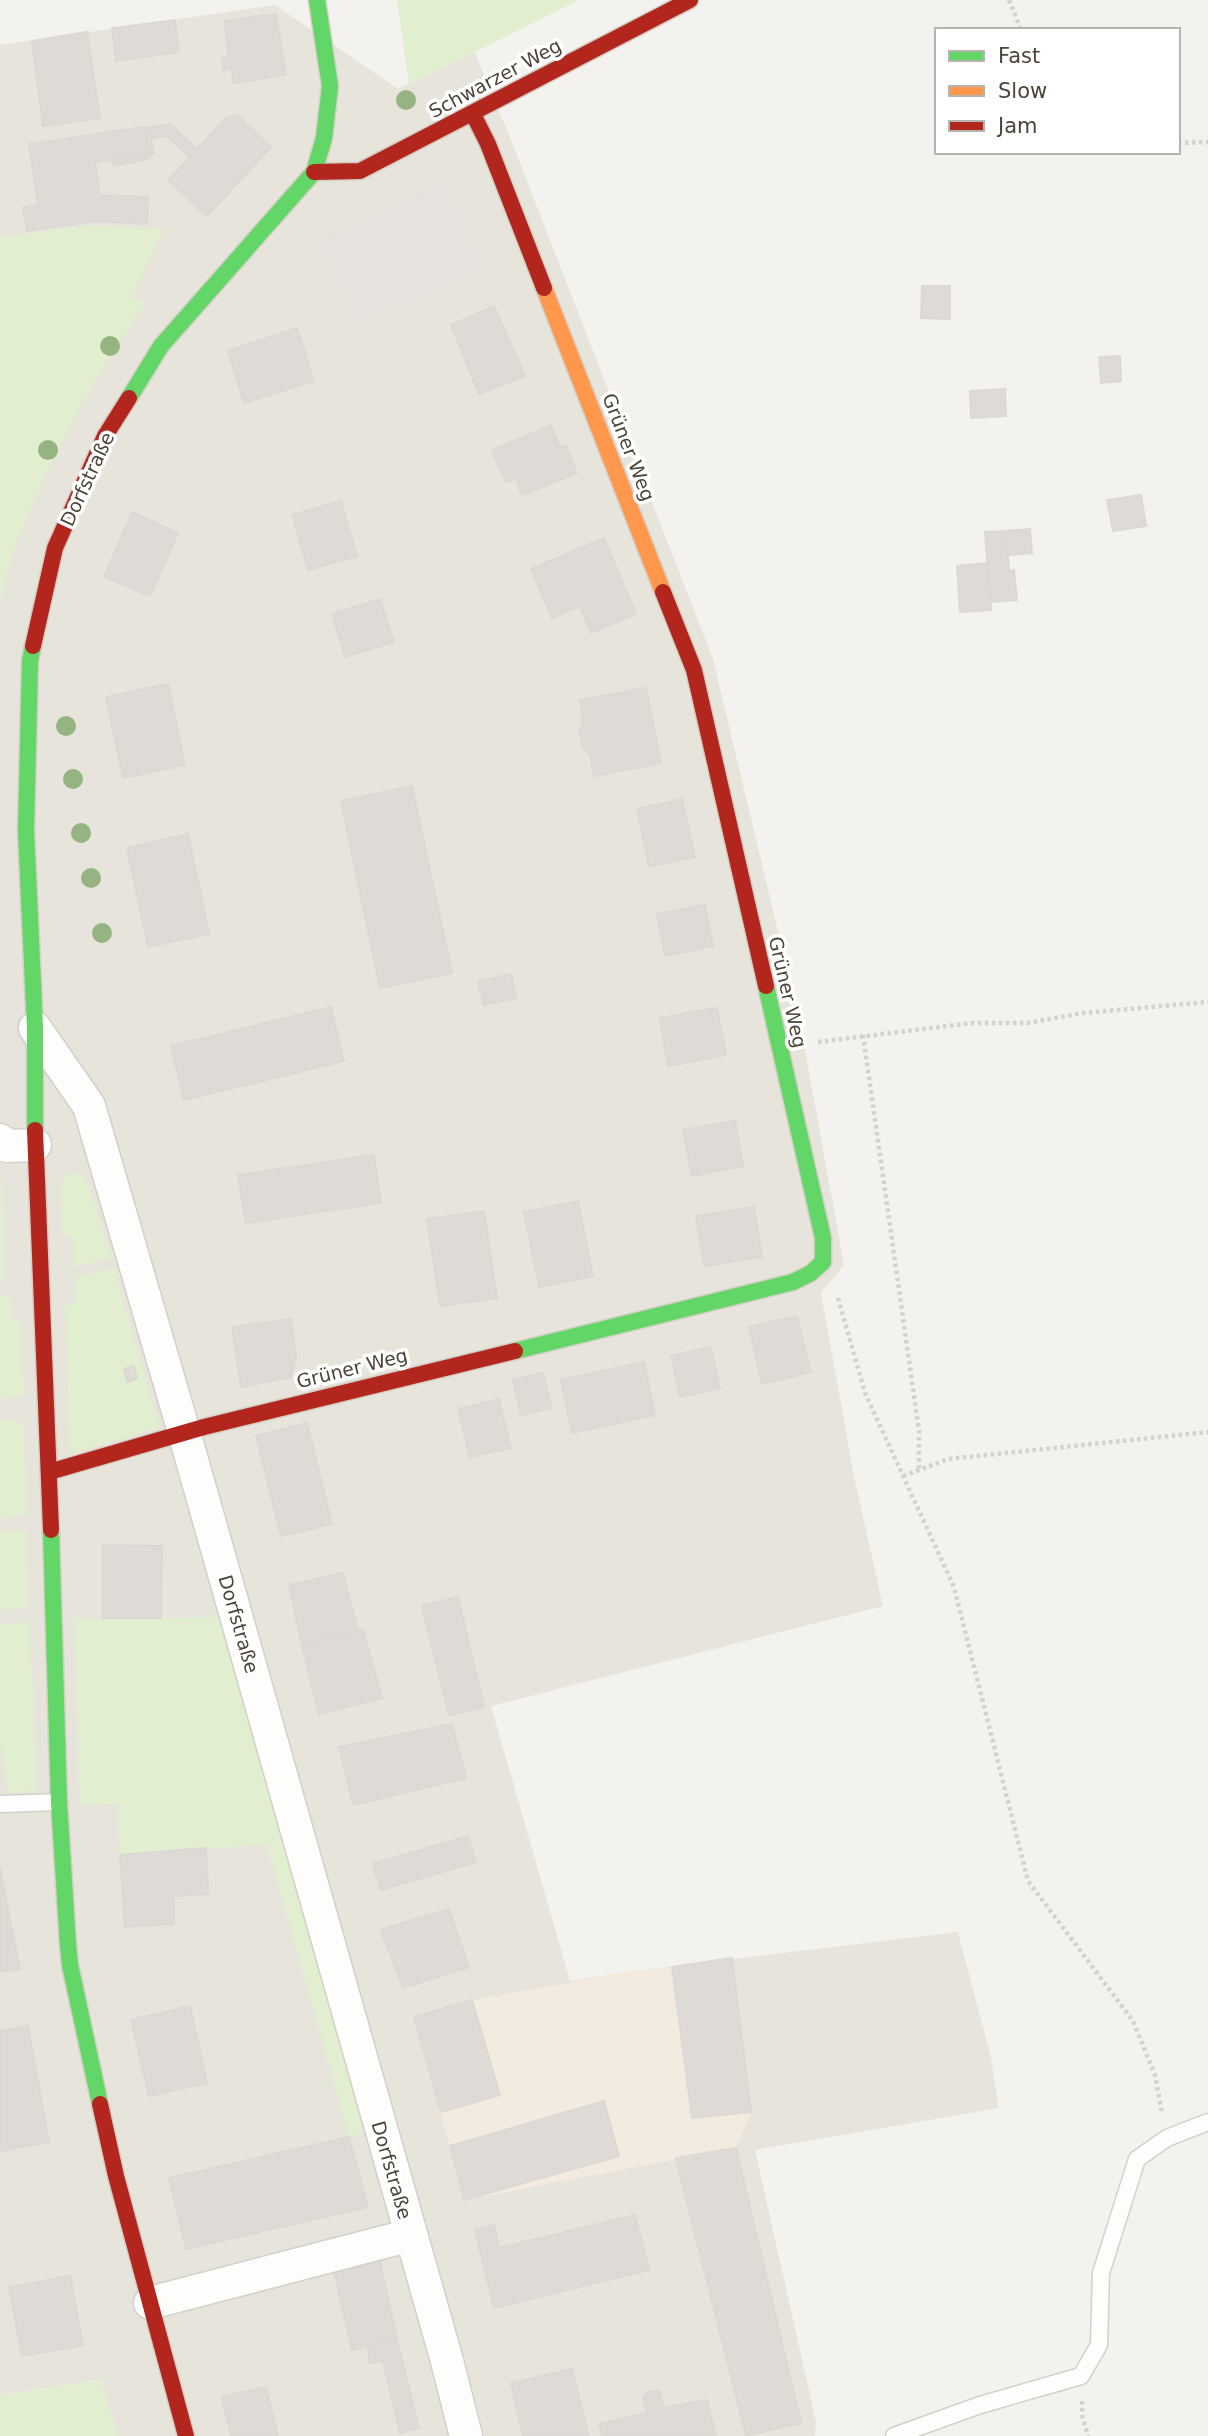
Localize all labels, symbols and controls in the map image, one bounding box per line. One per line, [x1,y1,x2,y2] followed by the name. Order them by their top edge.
[935,28,1180,154] legend
[425,34,565,122] street label: Schwarzer Weg
[998,44,1040,68] text: Fast
[998,79,1047,103] text: Slow
[996,114,1038,138] text: Jam
[598,390,660,504] street label: Grüner Weg
[56,428,118,530] street label: Dorfstraße
[765,934,811,1050] street label: Grüner Weg
[294,1344,410,1392] street label: Grüner Weg
[214,1572,264,1676] street label: Dorfstraße
[367,2118,417,2222] street label: Dorfstraße

